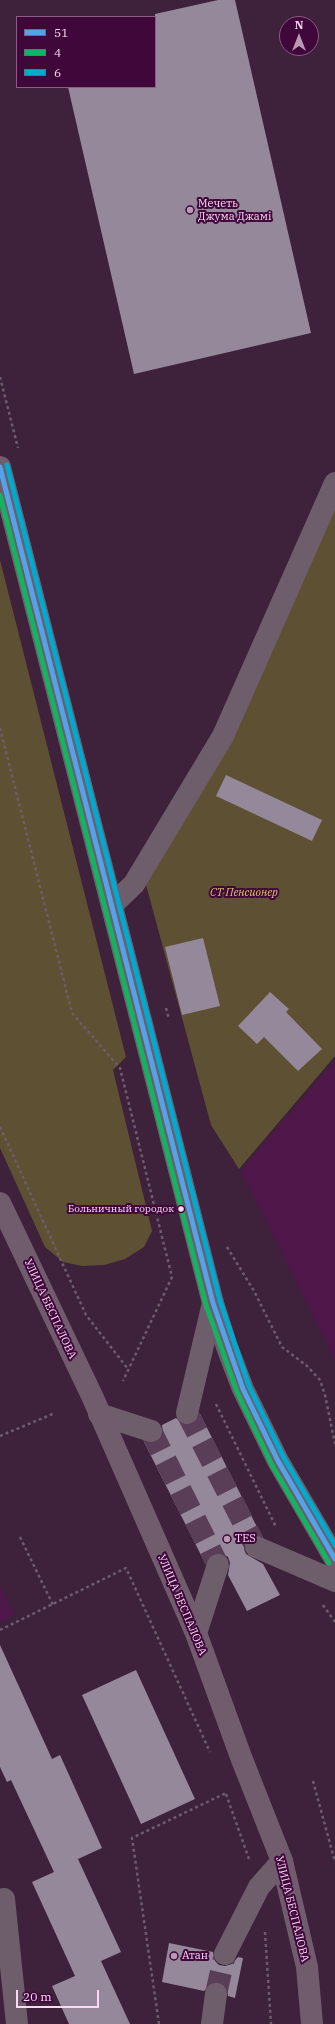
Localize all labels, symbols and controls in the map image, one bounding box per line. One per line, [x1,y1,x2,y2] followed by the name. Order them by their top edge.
[16,16,156,88] legend
[279,16,319,56] north arrow
[295,18,303,32] text: N
[54,25,68,40] text: 51
[54,45,61,60] text: 4
[54,65,61,80] text: 6
[198,197,271,223] place label: Мечеть Джума Джамі
[185,205,195,215] marker: Мечеть Джума Джамі
[210,886,278,900] park label: СТ Пенсионер
[68,1203,174,1215] place label: Больничный городок
[176,1204,186,1214] marker: Больничный городок
[21,1257,79,1361] street label: УЛИЦА БЕСПАЛОВА
[235,1532,256,1546] place label: TES
[222,1534,232,1544] marker: TES
[155,1552,209,1658] street label: УЛИЦА БЕСПАЛОВА
[272,1855,312,1963] street label: УЛИЦА БЕСПАЛОВА
[182,1949,208,1963] place label: Атан
[169,1951,179,1961] marker: Атан
[18,1982,101,2008] scale bar
[23,1989,52,2004] text: 20 m

